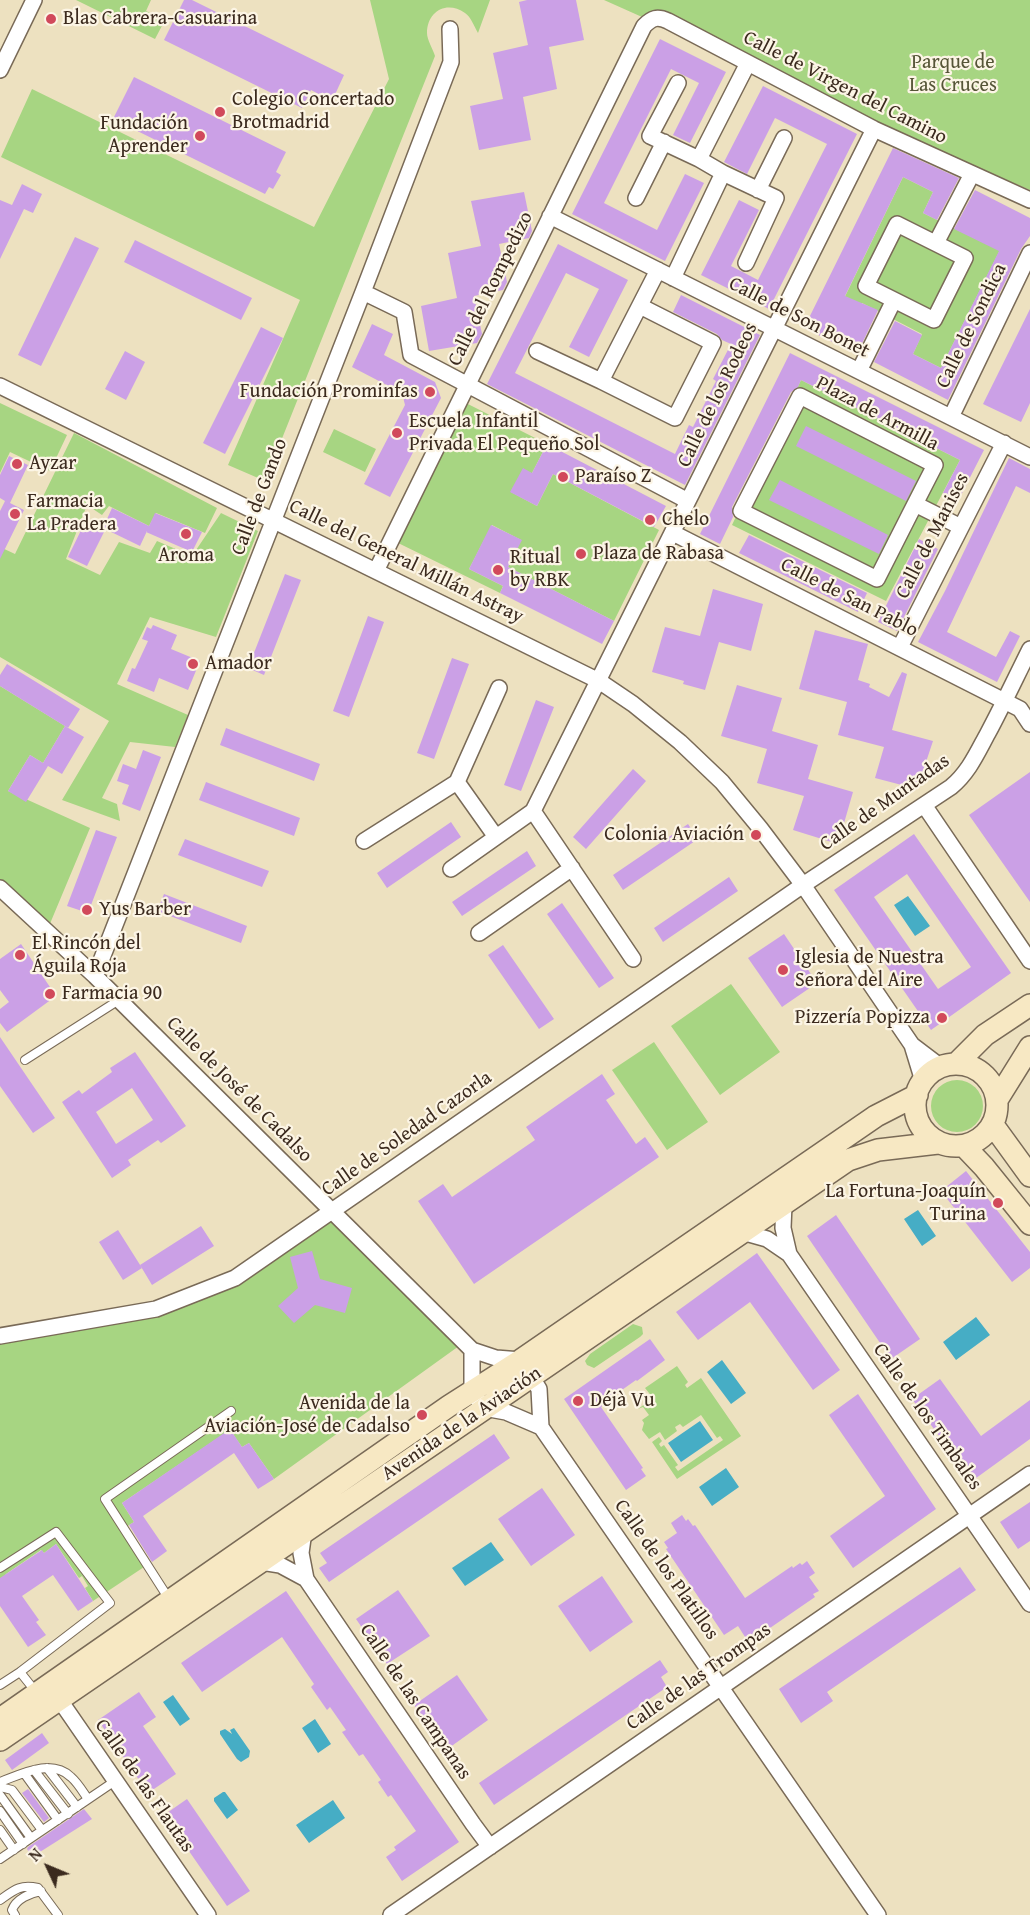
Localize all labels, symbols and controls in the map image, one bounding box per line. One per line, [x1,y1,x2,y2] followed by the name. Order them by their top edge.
[63,7,257,31] place label: Blas Cabrera-Casuarina
[44,12,58,26] marker: Blas Cabrera-Casuarina
[739,26,951,150] street label: Calle de Virgen del Camino
[909,51,997,98] park label: Parque de Las Cruces
[232,88,394,135] place label: Colegio Concertado Brotmadrid
[213,105,227,119] marker: Colegio Concertado Brotmadrid
[100,112,188,159] place label: Fundación Aprender
[193,129,207,143] marker: Fundación Aprender
[443,208,539,370] street label: Calle del Rompedizo
[931,260,1013,392] street label: Calle de Sondica
[725,272,873,364] street label: Calle de Son Bonet
[673,319,763,471] street label: Calle de los Rodeos
[811,372,943,456] street label: Plaza de Armilla
[240,380,418,404] place label: Fundación Prominfas
[423,385,437,399] marker: Fundación Prominfas
[409,410,600,457] place label: Escuela Infantil Privada El Pequeño Sol
[390,426,404,440] marker: Escuela Infantil Privada El Pequeño Sol
[227,435,293,559] street label: Calle de Gando
[29,452,77,476] place label: Ayzar
[10,457,24,471] marker: Ayzar
[575,465,651,489] place label: Paraíso Z
[891,469,975,603] street label: Calle de Manises
[556,470,570,484] marker: Paraíso Z
[27,490,116,537] place label: Farmacia La Pradera
[285,495,527,629] street label: Calle del General Millán Astray
[8,507,22,521] marker: Farmacia La Pradera
[662,508,709,532] place label: Chelo
[643,513,657,527] marker: Chelo
[179,527,193,541] marker: Aroma
[593,542,724,566] place label: Plaza de Rabasa
[158,544,214,568] place label: Aroma
[510,546,569,593] place label: Ritual by RBK
[574,547,588,561] marker: Plaza de Rabasa
[776,553,922,643] street label: Calle de San Pablo
[491,563,505,577] marker: Ritual by RBK
[205,652,272,676] place label: Amador
[186,657,200,671] marker: Amador
[816,749,954,857] street label: Calle de Muntadas
[604,823,744,847] place label: Colonia Aviación
[749,828,763,842] marker: Colonia Aviación
[99,898,191,922] place label: Yus Barber
[80,903,94,917] marker: Yus Barber
[32,932,141,979] place label: El Rincón del Águila Roja
[795,946,944,993] place label: Iglesia de Nuestra Señora del Aire
[13,948,27,962] marker: El Rincón del Águila Roja
[776,963,790,977] marker: Iglesia de Nuestra Señora del Aire
[62,982,162,1006] place label: Farmacia 90
[43,987,57,1001] marker: Farmacia 90
[795,1006,930,1030] place label: Pizzería Popizza
[935,1011,949,1025] marker: Pizzería Popizza
[161,1012,317,1168] street label: Calle de José de Cadalso
[317,1066,497,1202] street label: Calle de Soledad Cazorla
[825,1180,986,1227] place label: La Fortuna-Joaquín Turina
[991,1196,1005,1210] marker: La Fortuna-Joaquín Turina
[867,1339,987,1495] street label: Calle de los Timbales
[378,1362,546,1486] street label: Avenida de la Aviación
[590,1389,655,1413] place label: Déjà Vu
[204,1392,410,1439] place label: Avenida de la Aviación-José de Cadalso
[571,1394,585,1408] marker: Déjà Vu
[415,1408,429,1422] marker: Avenida de la Aviación-José de Cadalso
[609,1495,723,1645] street label: Calle de los Platillos
[622,1618,776,1736] street label: Calle de las Trompas
[354,1620,476,1784] street label: Calle de las Campanas
[89,1715,199,1857] street label: Calle de las Flautas
[18,1837,78,1897] north arrow
[23,1842,47,1867] text: N

